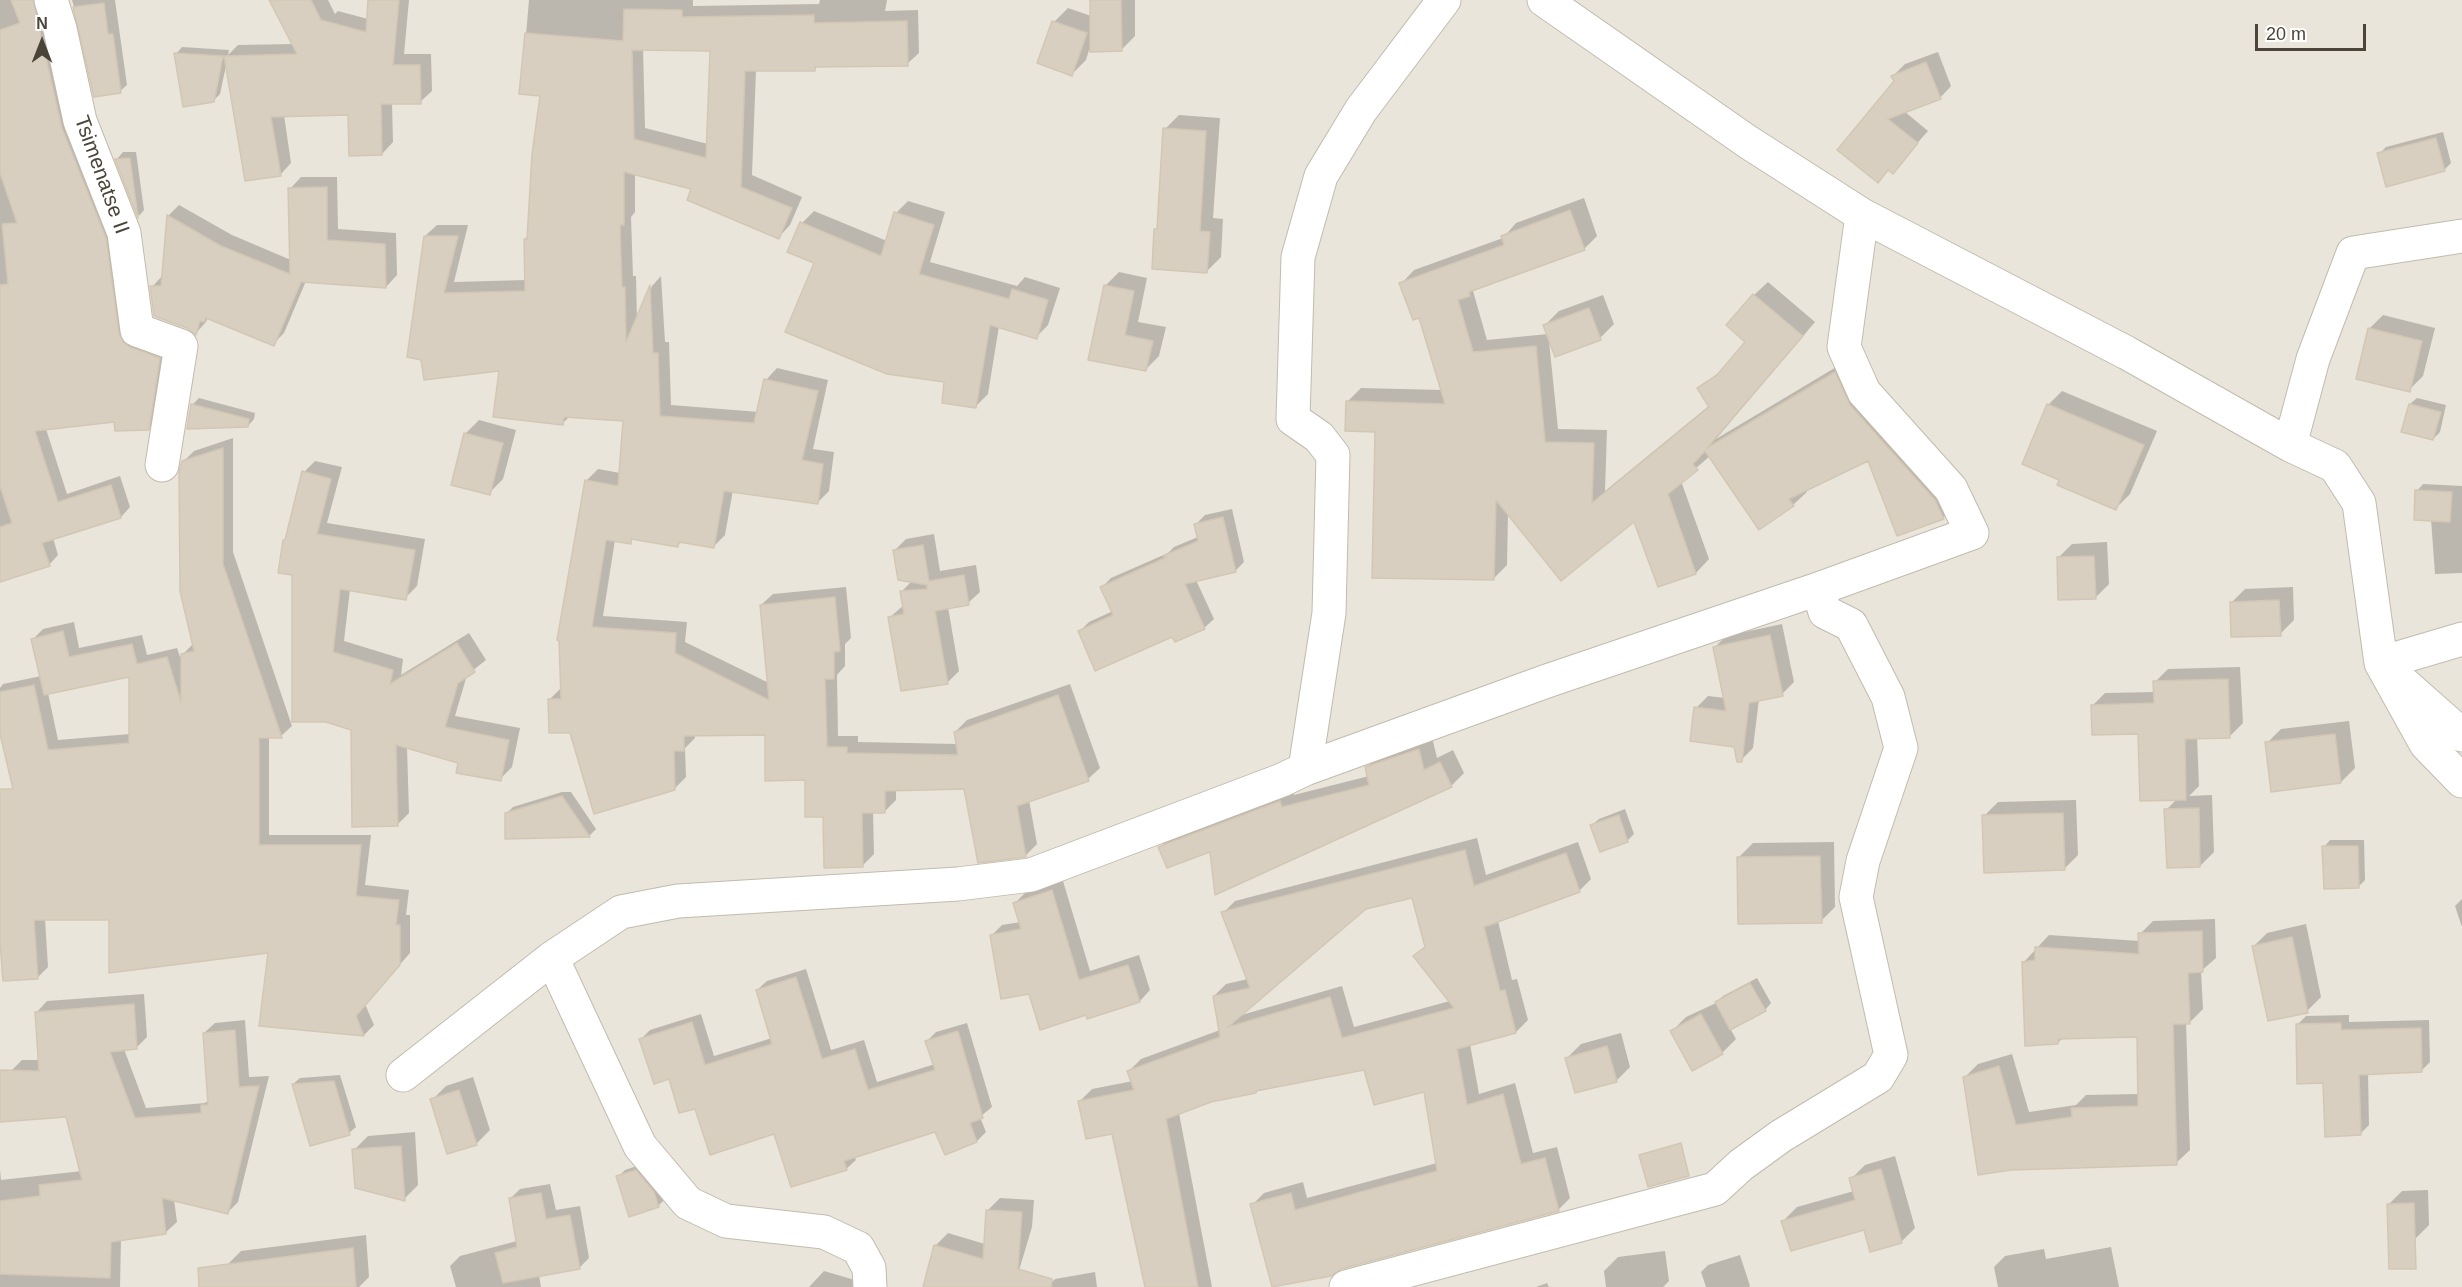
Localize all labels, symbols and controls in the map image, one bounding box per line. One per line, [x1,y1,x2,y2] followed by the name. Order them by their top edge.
[12,12,72,72] north arrow
[2258,12,2369,50] scale bar
[36,15,48,32] text: N
[2266,24,2306,44] text: 20 m
[68,113,134,237] street label: Tsimenatse II

